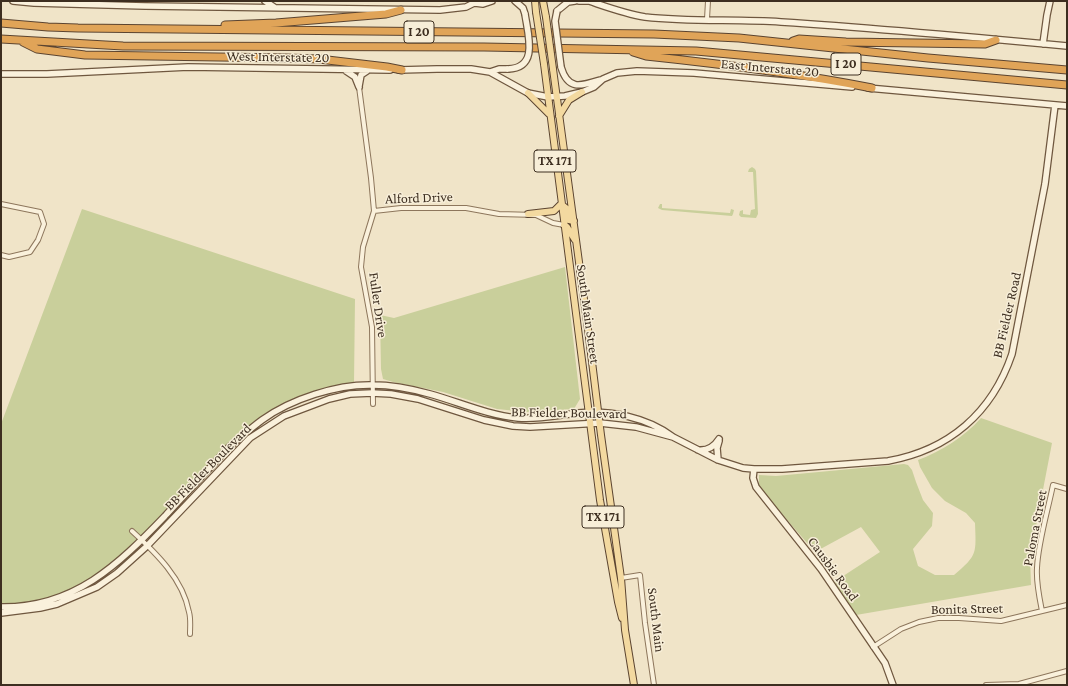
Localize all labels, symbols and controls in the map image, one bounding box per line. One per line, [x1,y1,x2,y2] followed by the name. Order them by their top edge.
[404,21,434,43] road number: I 20
[226,48,330,66] street label: West Interstate 20
[831,53,861,75] road number: I 20
[720,55,820,81] street label: East Interstate 20
[534,150,576,172] road number: TX 171
[385,188,453,208] street label: Alford Drive
[573,263,603,365] street label: South Main Street
[989,270,1025,360] street label: BB Fielder Road
[365,271,391,339] street label: Fuller Drive
[511,404,627,422] street label: BB Fielder Boulevard
[161,420,255,514] street label: BB Fielder Boulevard
[1019,489,1051,567] street label: Paloma Street
[582,506,624,528] road number: TX 171
[804,534,862,604] street label: Causbie Road
[644,587,668,653] street label: South Main
[931,600,1003,618] street label: Bonita Street

